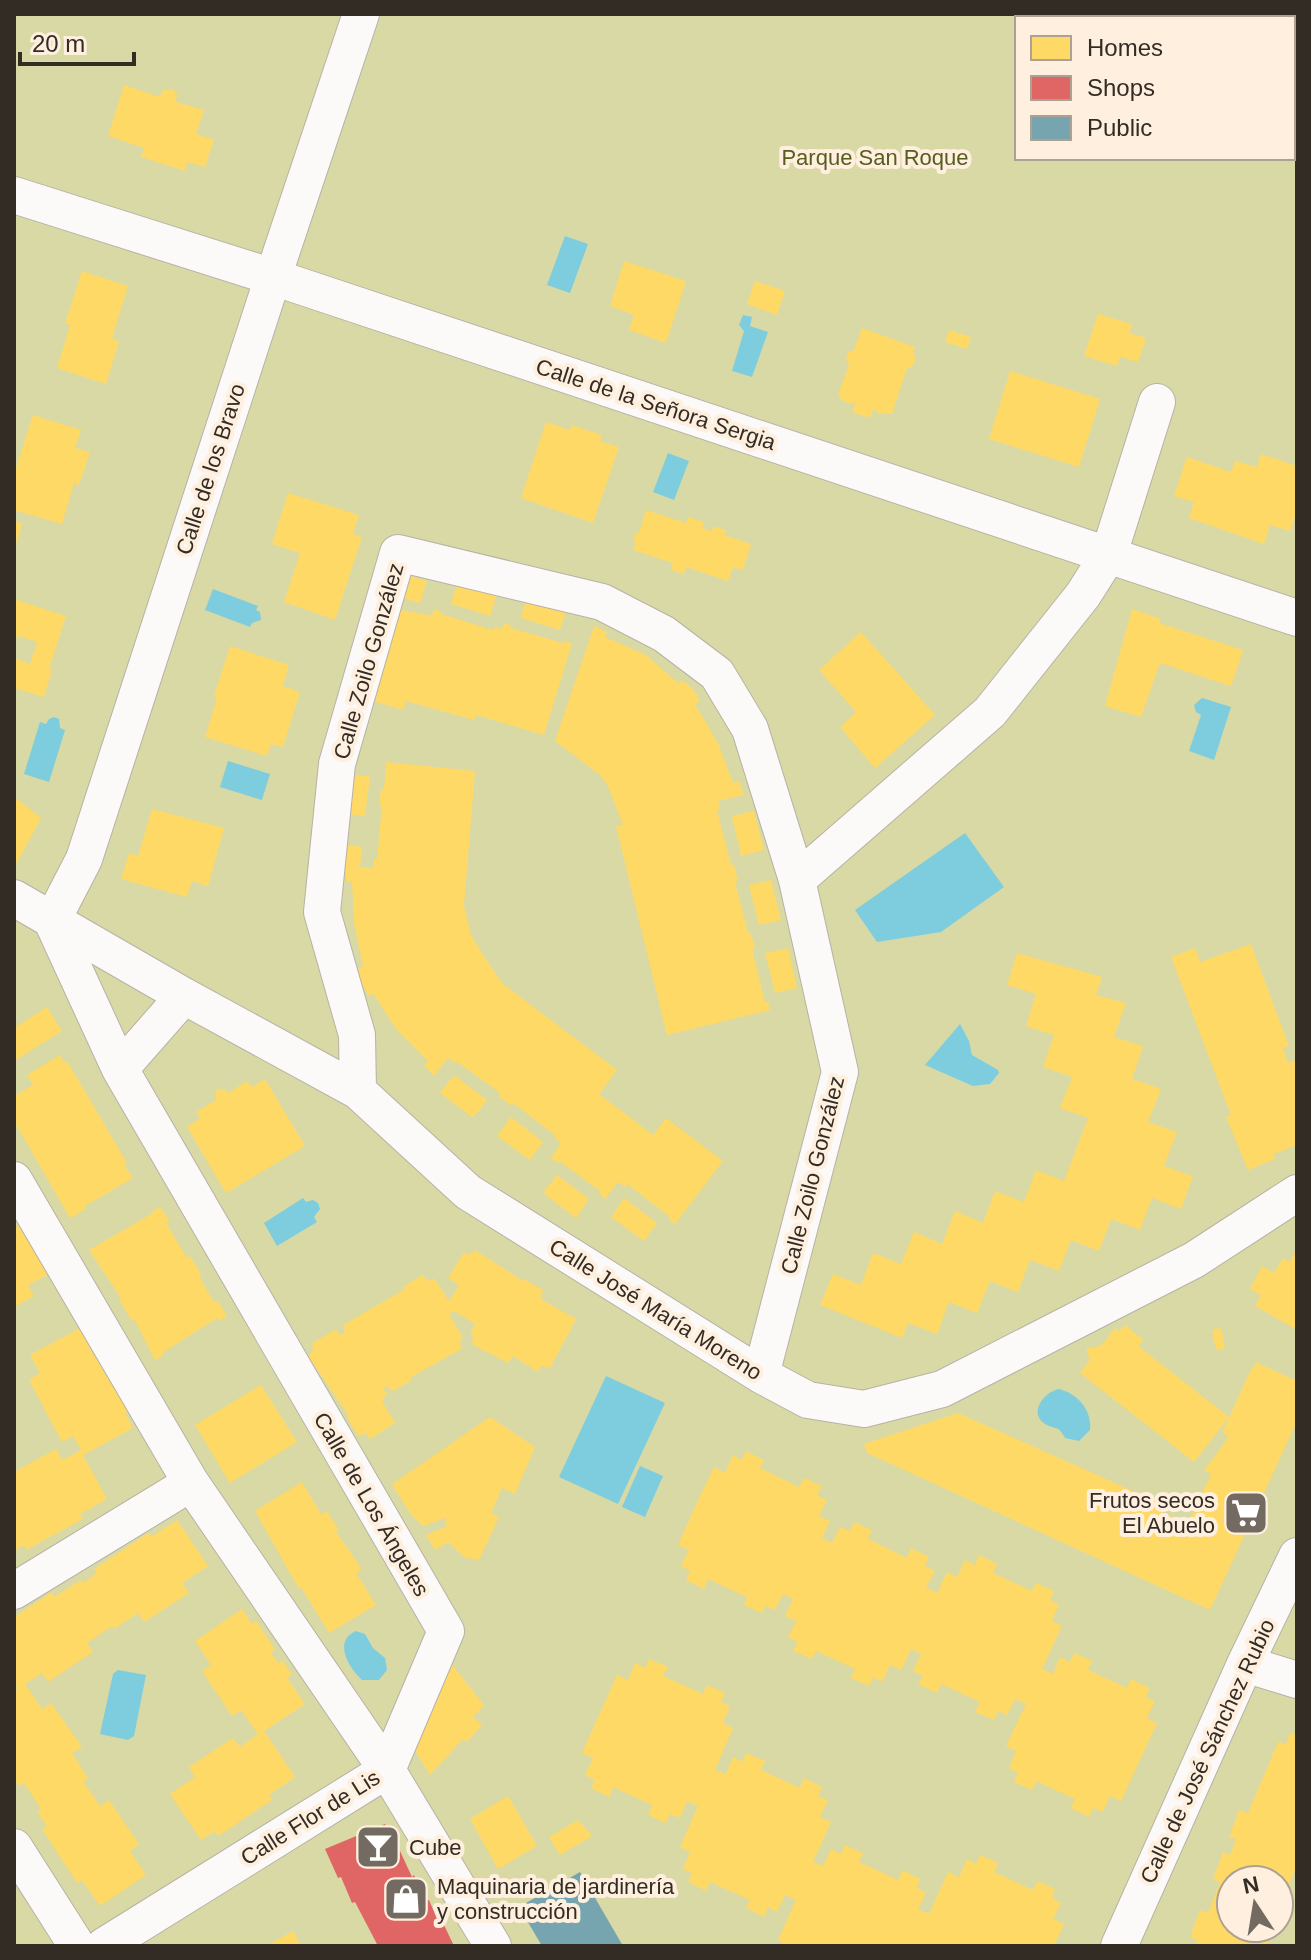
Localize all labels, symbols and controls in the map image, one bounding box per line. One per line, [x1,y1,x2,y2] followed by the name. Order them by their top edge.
[20,16,134,66] scale bar
[1015,16,1295,160] legend
[32,30,85,57] text: 20 m
[1087,34,1163,61] text: Homes
[1087,74,1155,101] text: Shops
[1087,114,1152,141] text: Public
[781,145,969,170] park label: Parque San Roque
[533,354,780,455] street label: Calle de la Señora Sergia
[171,380,250,558] street label: Calle de los Bravo
[328,560,408,762] street label: Calle Zoilo González
[776,1074,849,1277] street label: Calle Zoilo González
[545,1234,767,1385] street label: Calle José María Moreno
[309,1408,434,1601] street label: Calle de Los Ángeles
[1089,1488,1215,1538] place label: Frutos secos El Abuelo
[1222,1489,1270,1537] supermarket icon: Frutos secos El Abuelo
[1135,1615,1280,1887] street label: Calle de José Sánchez Rubio
[236,1765,384,1870] street label: Calle Flor de Lis
[354,1823,402,1871] bar icon: Cube
[409,1835,462,1860] place label: Cube
[1215,1864,1295,1944] north arrow
[1241,1871,1261,1899] text: N
[437,1874,675,1924] place label: Maquinaria de jardinería y construcción
[382,1875,430,1923] shop icon: Maquinaria de jardinería y construcción

